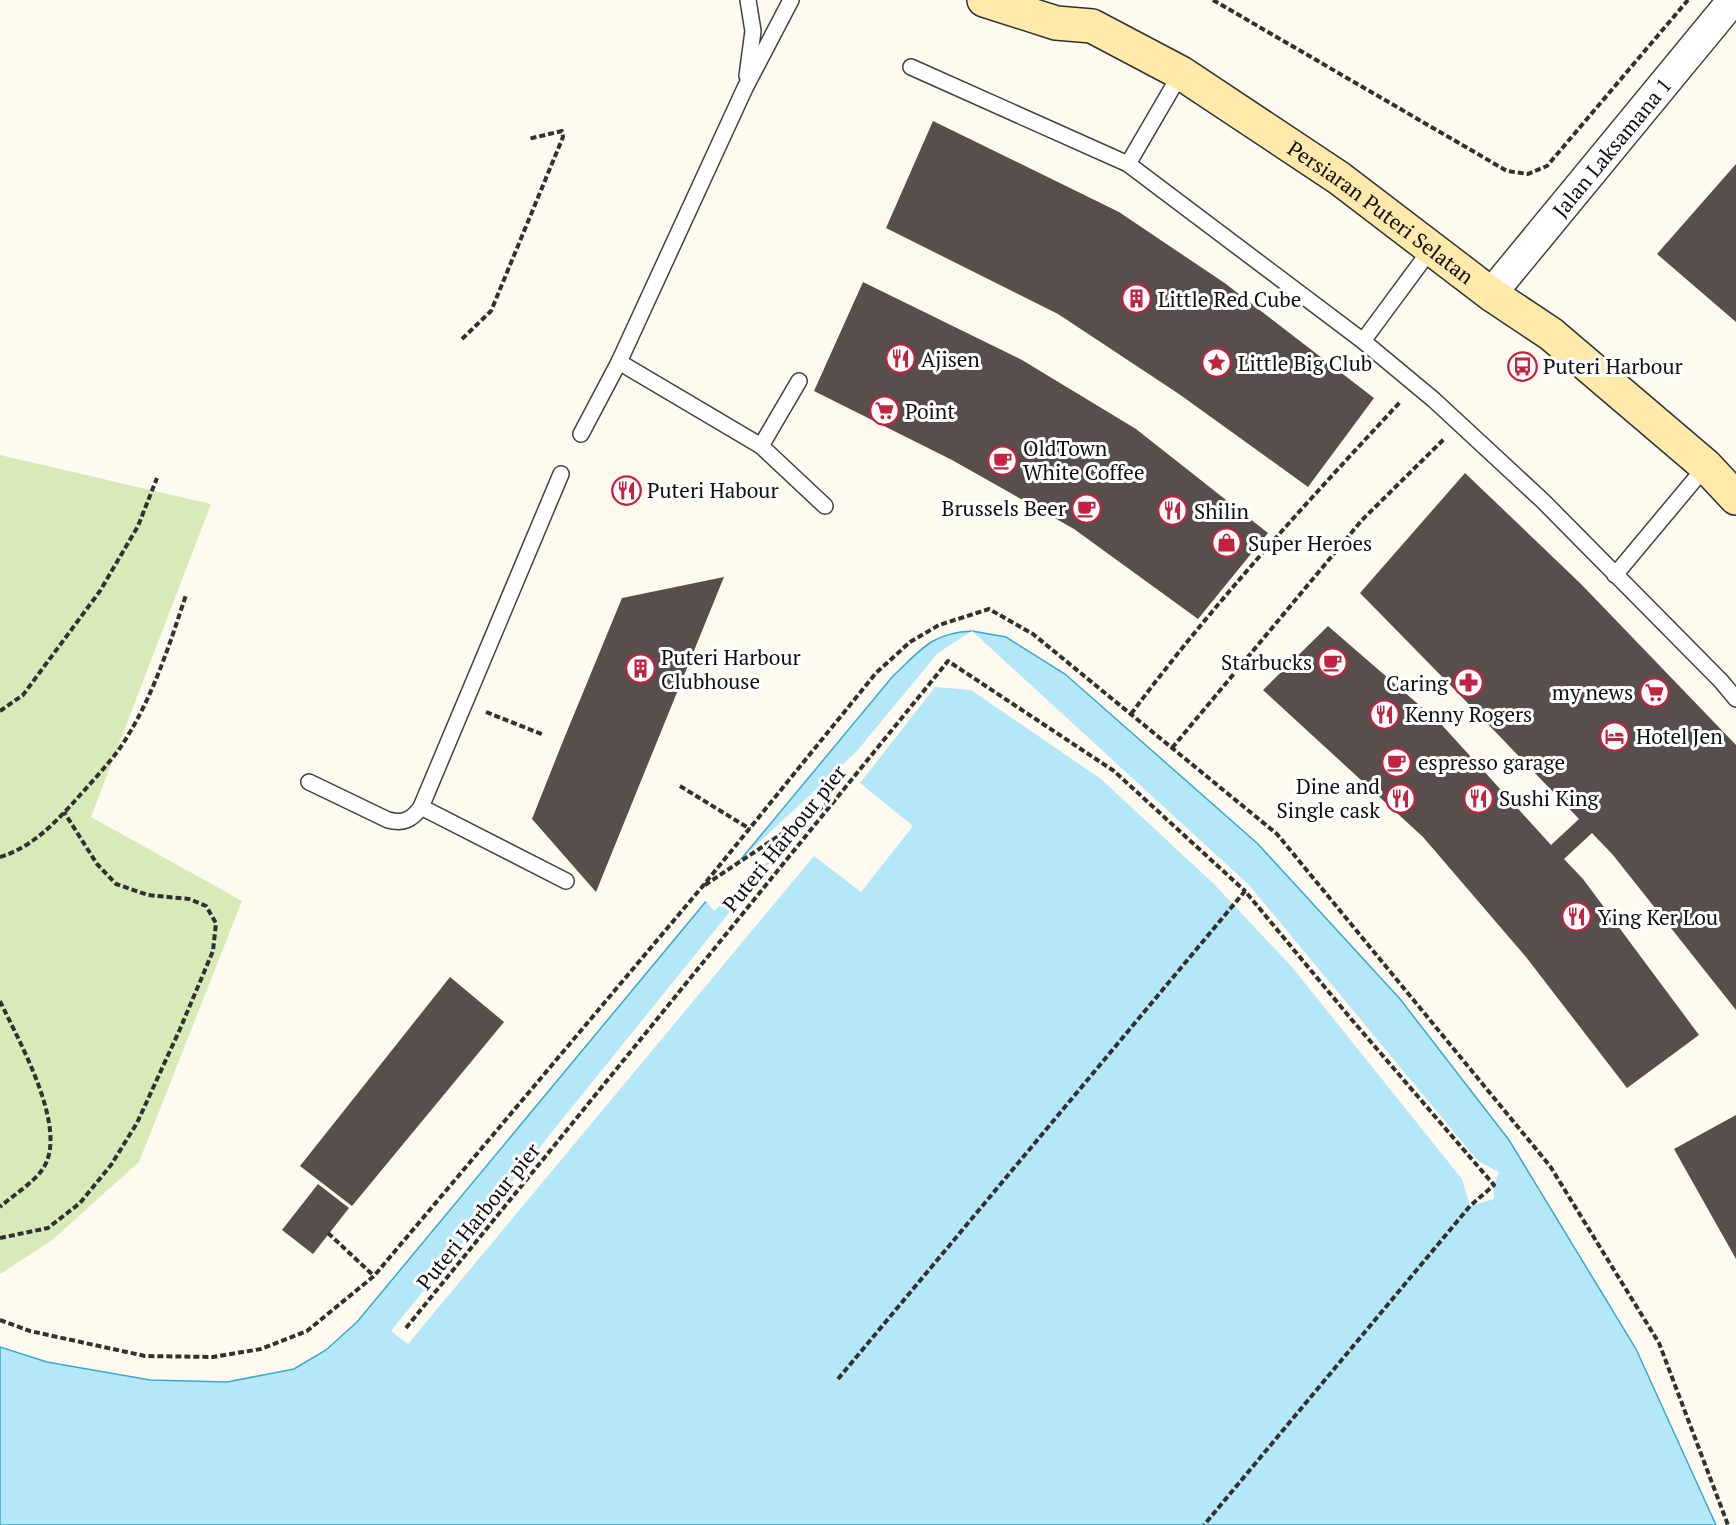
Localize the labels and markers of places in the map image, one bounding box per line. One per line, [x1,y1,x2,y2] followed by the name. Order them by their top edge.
[1121,283,1153,315] building icon: Little Red Cube
[1158,285,1301,313] place label: Little Red Cube
[884,343,916,375] restaurant icon: Ajisen
[921,345,980,373] place label: Ajisen
[1201,347,1233,379] place icon: Little Big Club
[1238,349,1372,377] place label: Little Big Club
[1506,350,1538,382] bus stop icon: Puteri Harbour
[1543,352,1683,380] place label: Puteri Harbour
[868,395,900,427] supermarket icon: Point
[905,397,955,425] place label: Point
[1023,434,1144,486] place label: OldTown White Coffee
[986,444,1018,476] cafe icon: OldTown White Coffee
[610,474,642,506] restaurant icon: Puteri Habour
[647,476,778,504] place label: Puteri Habour
[1071,492,1103,524] cafe icon: Brussels Beer
[942,494,1066,522] place label: Brussels Beer
[1157,495,1189,527] restaurant icon: Shilin
[1194,497,1250,525] place label: Shilin
[1211,527,1243,559] shop icon: Super Heroes
[1248,529,1372,557] place label: Super Heroes
[661,643,801,695] place label: Puteri Harbour Clubhouse
[1317,646,1349,678] cafe icon: Starbucks
[1221,648,1312,676] place label: Starbucks
[624,653,656,685] building icon: Puteri Harbour Clubhouse
[1453,667,1485,699] pharmacy icon: Caring
[1386,669,1449,697] place label: Caring
[1638,676,1670,708] supermarket icon: my news
[1552,678,1633,706] place label: my news
[1368,698,1400,730] restaurant icon: Kenny Rogers
[1405,700,1532,728] place label: Kenny Rogers
[1599,720,1631,752] hotel icon: Hotel Jen
[1636,722,1723,750] place label: Hotel Jen
[1381,746,1413,778] cafe icon: espresso garage
[1418,748,1565,776] place label: espresso garage
[1277,772,1380,824] place label: Dine and Single cask
[1385,782,1417,814] restaurant icon: Dine and Single cask
[1462,782,1494,814] restaurant icon: Sushi King
[1499,784,1600,812] place label: Sushi King
[1561,901,1593,933] restaurant icon: Ying Ker Lou
[1598,903,1718,931] place label: Ying Ker Lou

